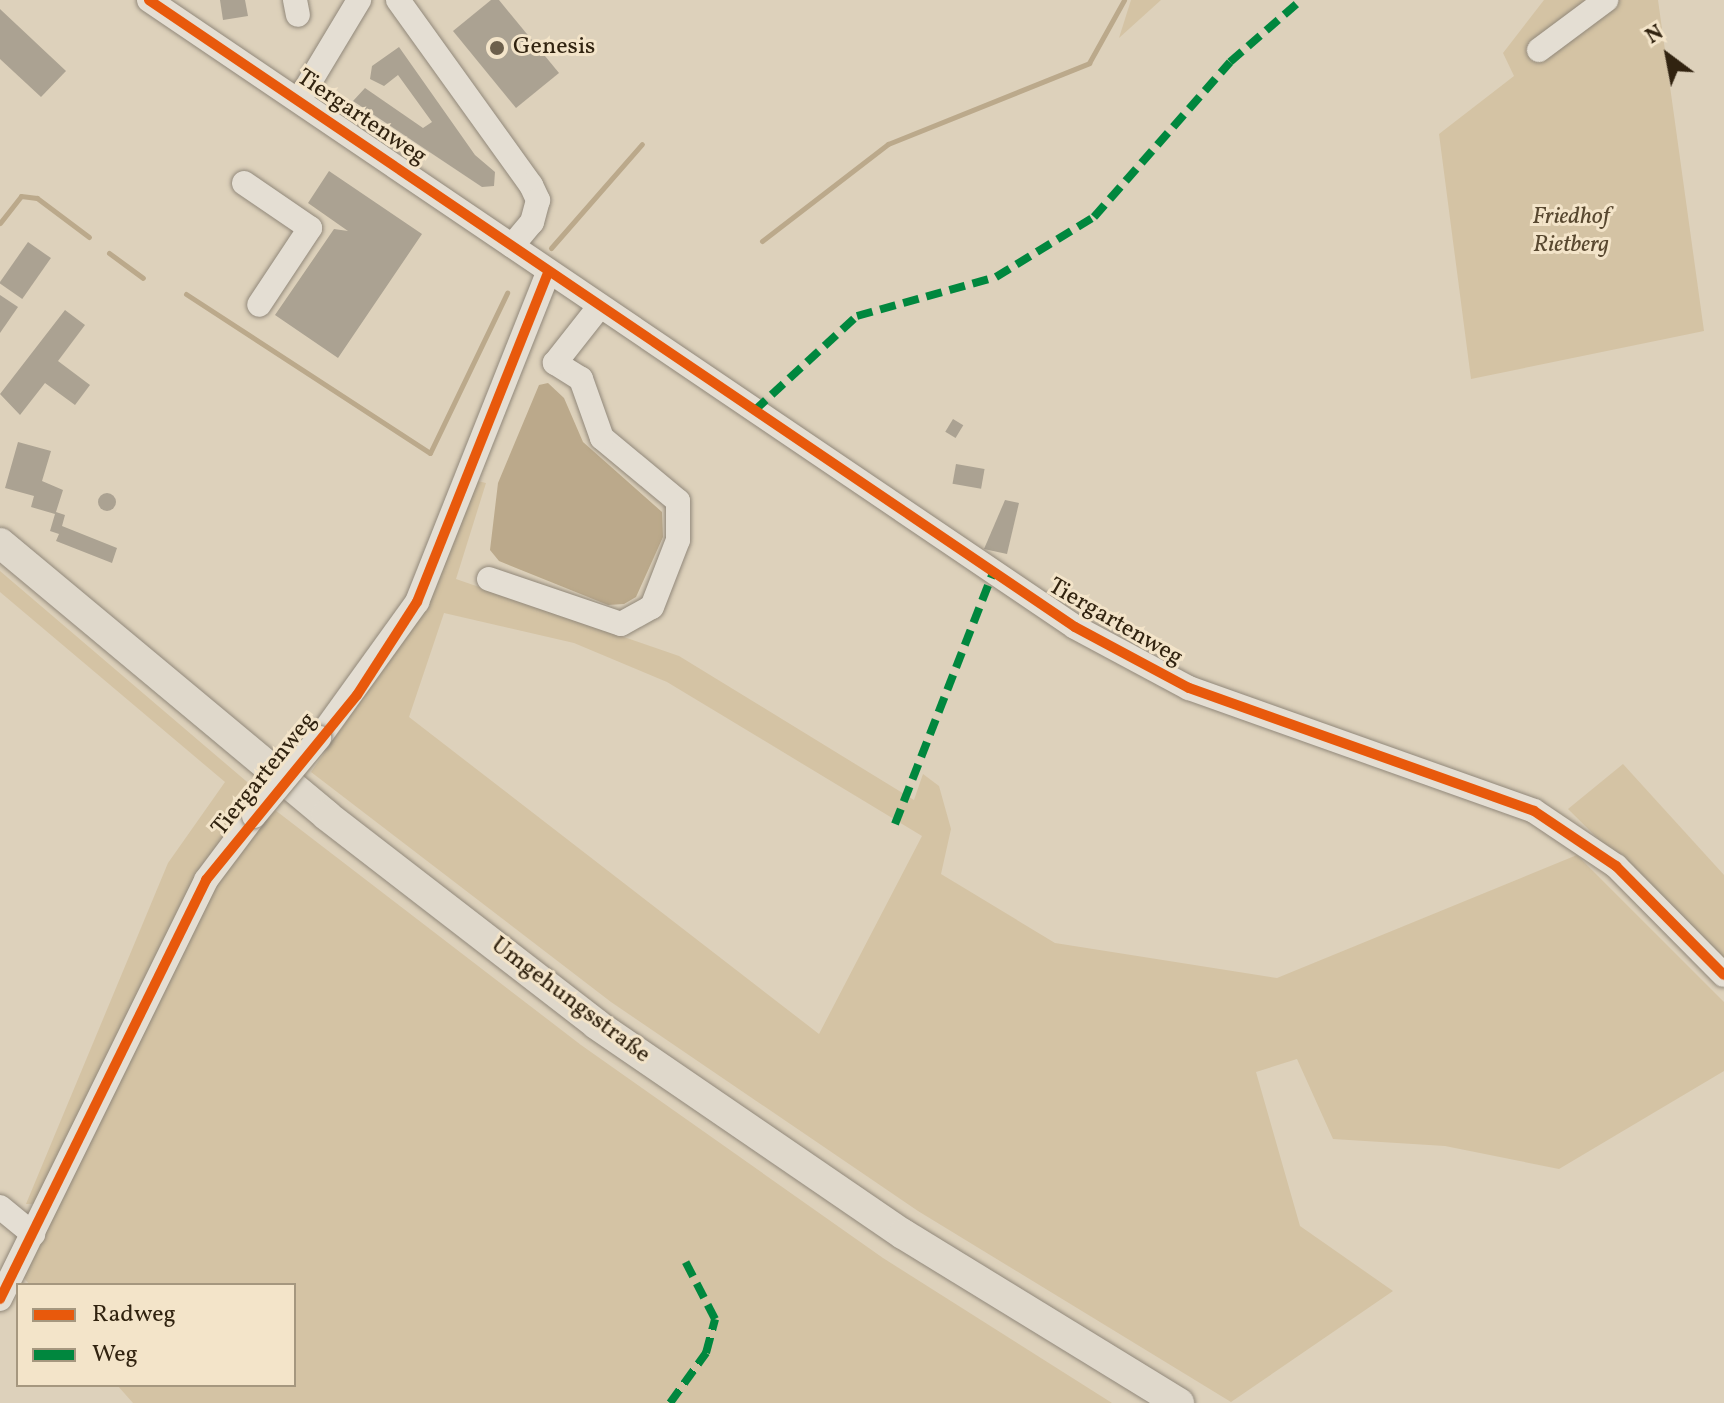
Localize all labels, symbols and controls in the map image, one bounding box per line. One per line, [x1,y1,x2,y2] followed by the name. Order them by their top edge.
[1628,16,1708,96] north arrow
[1640,18,1670,53] text: N
[513,34,595,62] place label: Genesis
[488,39,506,57] marker: Genesis
[290,64,432,172] street label: Tiergartenweg
[1532,204,1610,260] park label: Friedhof Rietberg
[1043,573,1187,673] street label: Tiergartenweg
[206,707,324,843] street label: Tiergartenweg
[485,932,655,1070] street label: Umgehungsstraße
[16,1283,296,1387] legend
[92,1298,176,1332] text: Radweg
[92,1338,138,1372] text: Weg

